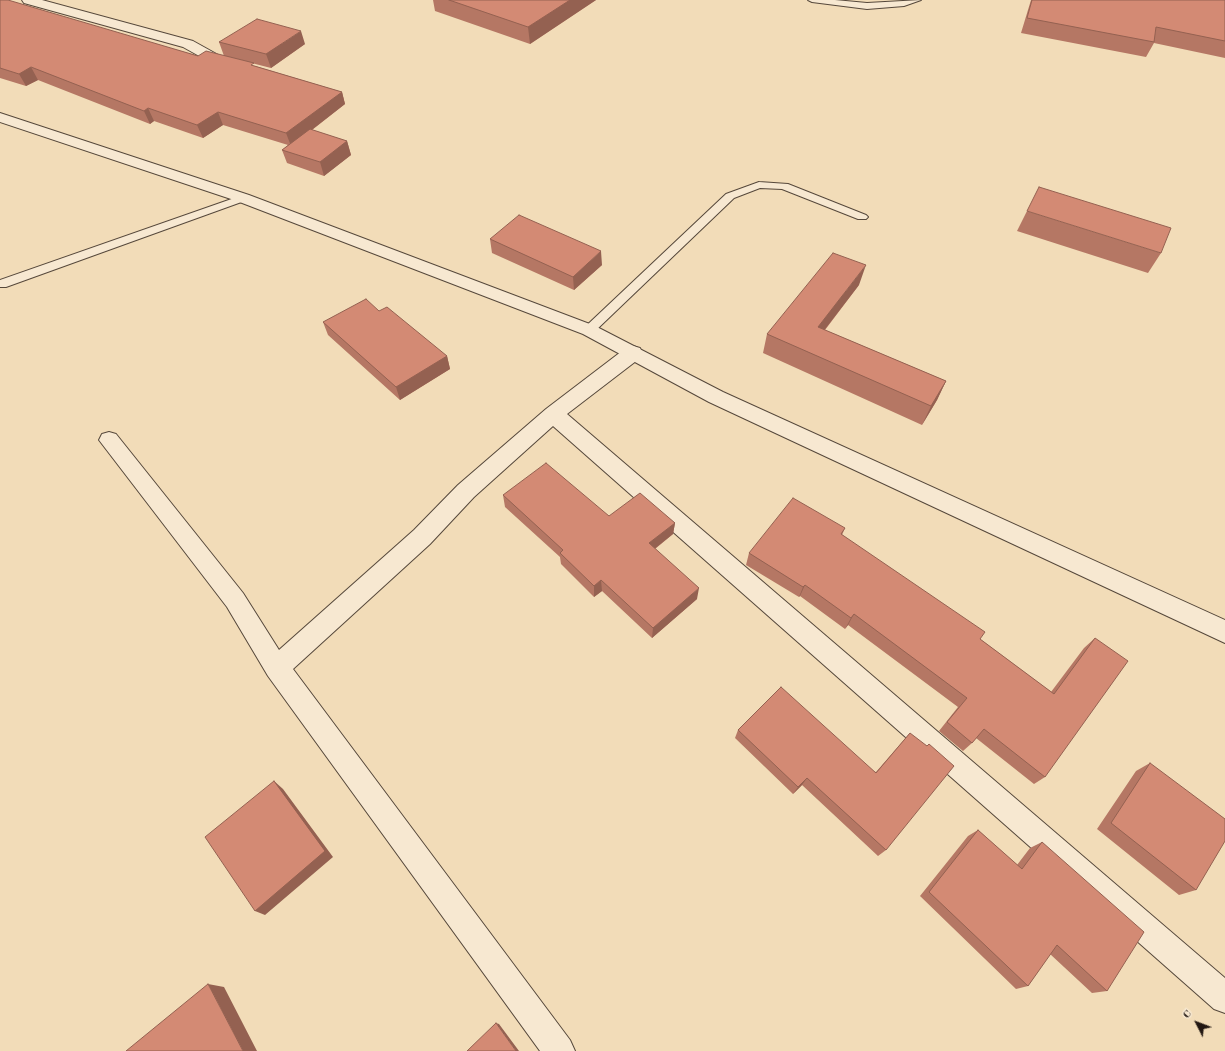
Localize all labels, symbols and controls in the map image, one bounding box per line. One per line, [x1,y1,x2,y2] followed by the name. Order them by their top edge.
[1177,1003,1217,1043] north arrow
[1181,1008,1194,1021] text: С

